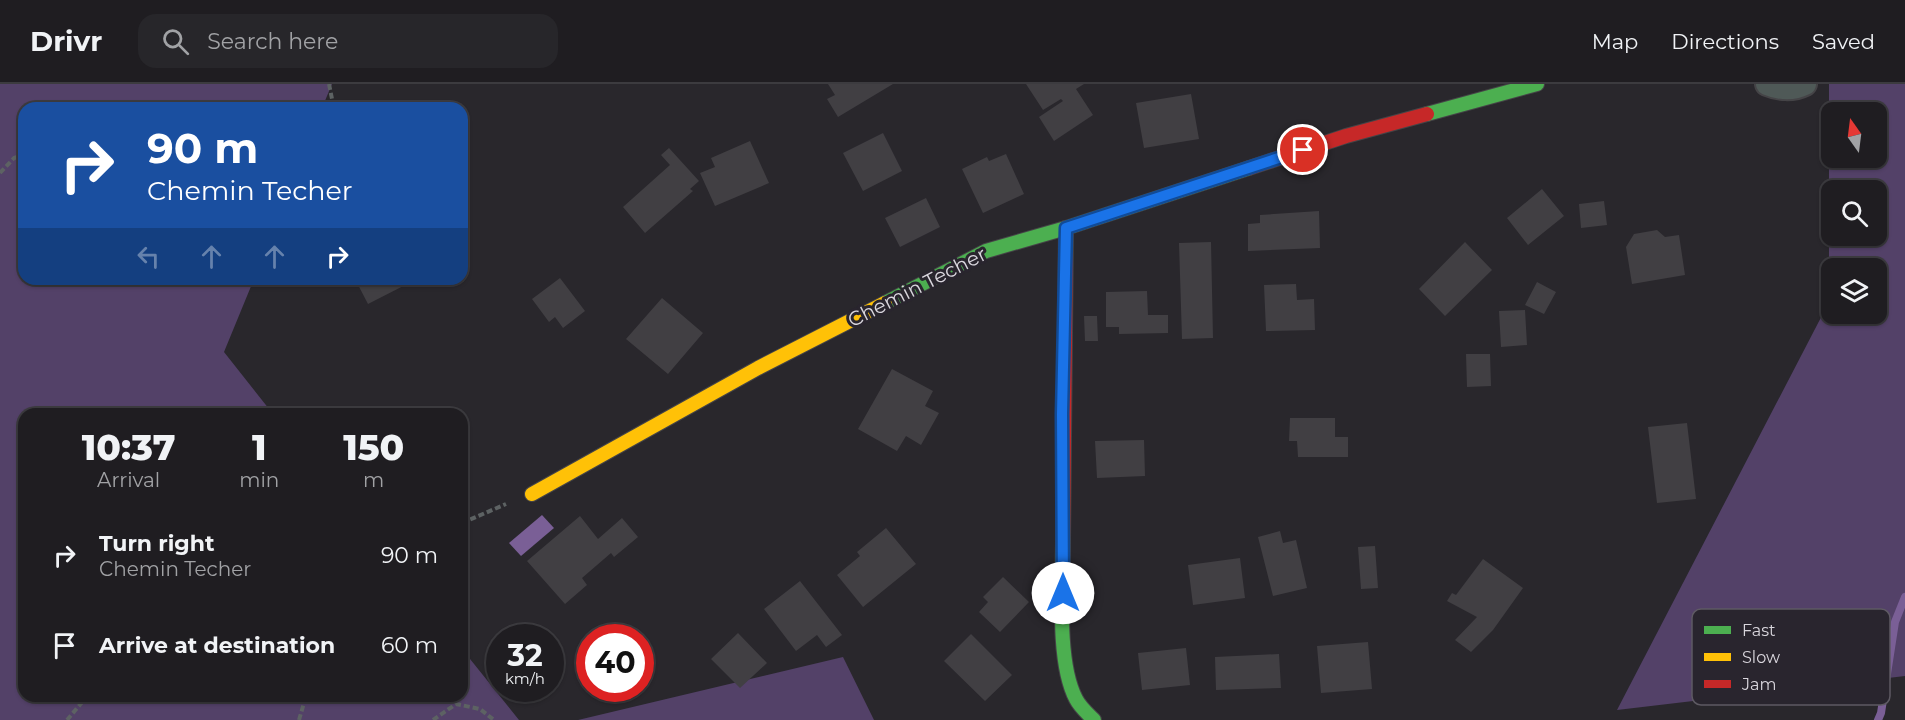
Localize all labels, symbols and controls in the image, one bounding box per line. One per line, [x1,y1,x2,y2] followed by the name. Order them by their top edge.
[138,14,558,68] search box
[30,24,102,58] text: Drivr
[159,25,192,58] icon: search
[207,28,338,55] text: Search here
[1592,29,1638,54] text: Map
[1671,29,1779,54] text: Directions
[1812,29,1875,54] text: Saved
[1821,102,1887,168] north arrow
[1821,102,1887,324] map controls
[147,122,258,174] text: 90 m
[1277,124,1328,175] pin
[48,126,126,204] icon: right
[1286,133,1319,166] icon: arrive
[147,174,353,207] text: Chemin Techer
[1821,180,1887,246] button: search
[132,240,165,273] icon: left
[195,240,228,273] icon: ahead
[258,240,291,273] icon: ahead
[321,240,354,273] icon: right
[844,242,990,332] street label: Chemin Techer
[1821,258,1887,324] button: layers
[82,425,175,469] text: 10:37
[252,425,267,469] text: 1
[343,425,404,469] text: 150
[97,468,160,492] text: Arrival
[239,468,279,492] text: min
[363,468,384,492] text: m
[99,530,214,557] text: Turn right
[48,539,81,572] icon: right
[381,542,438,569] text: 90 m
[99,557,251,581] text: Chemin Techer
[1031,561,1095,625] position arrow
[1692,609,1890,705] legend
[1742,621,1776,640] text: Fast
[576,624,654,702] speed limit sign: 40
[48,629,81,662] icon: arrive
[99,632,335,659] text: Arrive at destination
[381,632,438,659] text: 60 m
[507,637,543,674] text: 32
[1742,648,1780,667] text: Slow
[505,669,545,688] text: km/h
[1741,675,1776,694] text: Jam

